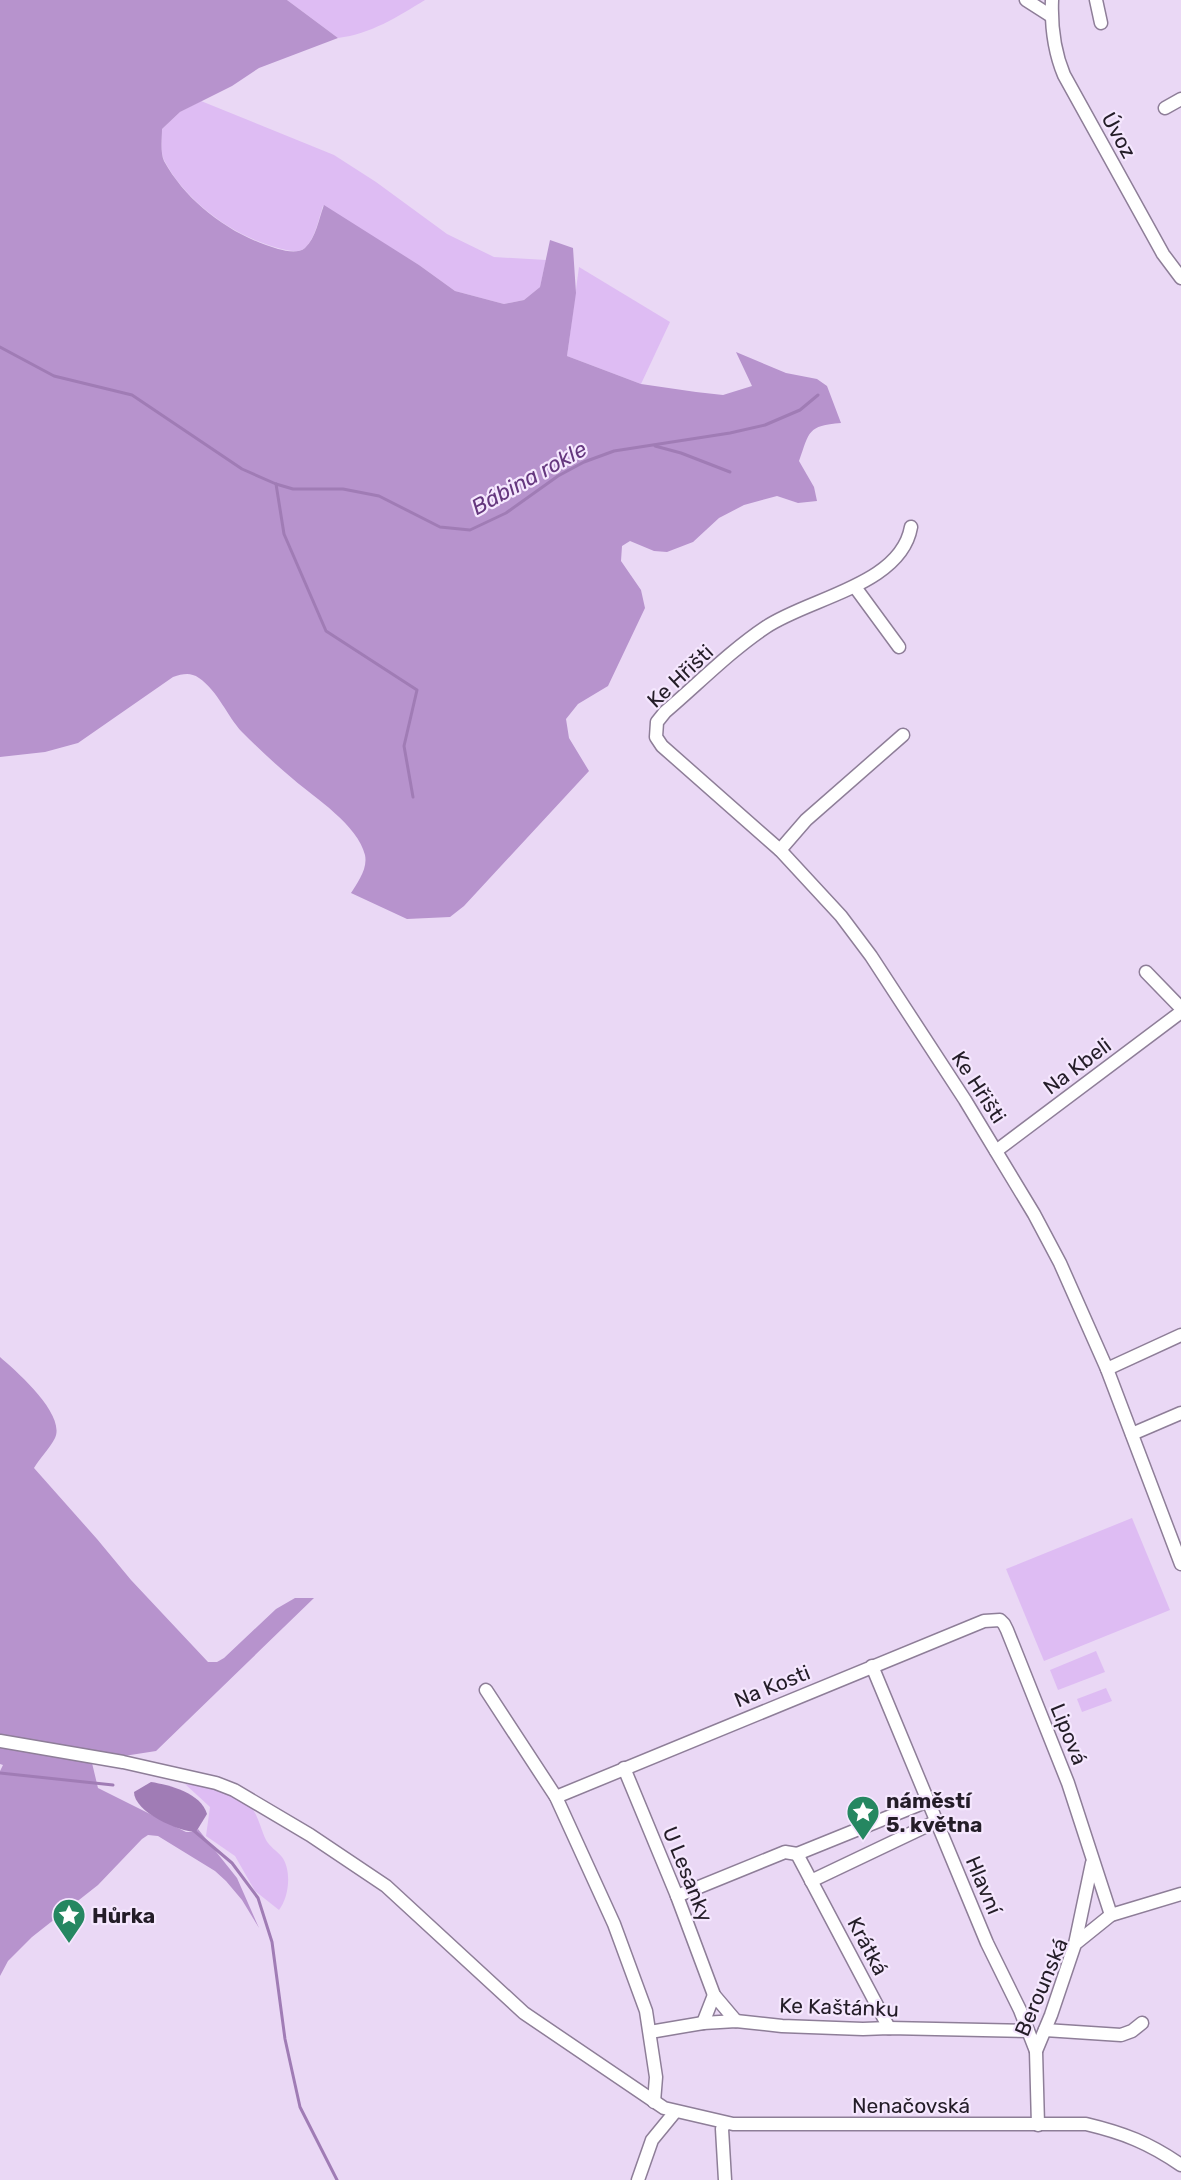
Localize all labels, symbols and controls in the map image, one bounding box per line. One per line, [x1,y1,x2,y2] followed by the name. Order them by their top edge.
[1096,108,1142,162] street label: Úvoz
[467,435,591,521] water label: Bábina rokle
[642,639,718,713] street label: Ke Hřišti
[1038,1032,1116,1100] street label: Na Kbeli
[946,1046,1012,1128] street label: Ke Hřišti
[731,1660,813,1712] street label: Na Kosti
[1045,1700,1093,1768] street label: Lipová
[886,1788,982,1837] place label: náměstí 5. května
[845,1794,881,1841] place icon: náměstí 5. května
[658,1823,719,1926] street label: U Lesanky
[961,1852,1008,1919] street label: Hlavní
[51,1897,87,1944] place icon: Hůrka
[92,1903,155,1928] place label: Hůrka
[842,1913,894,1979] street label: Krátká
[1009,1934,1073,2040] street label: Berounská
[779,1992,899,2022] street label: Ke Kaštánku
[852,2093,970,2118] street label: Nenačovská

